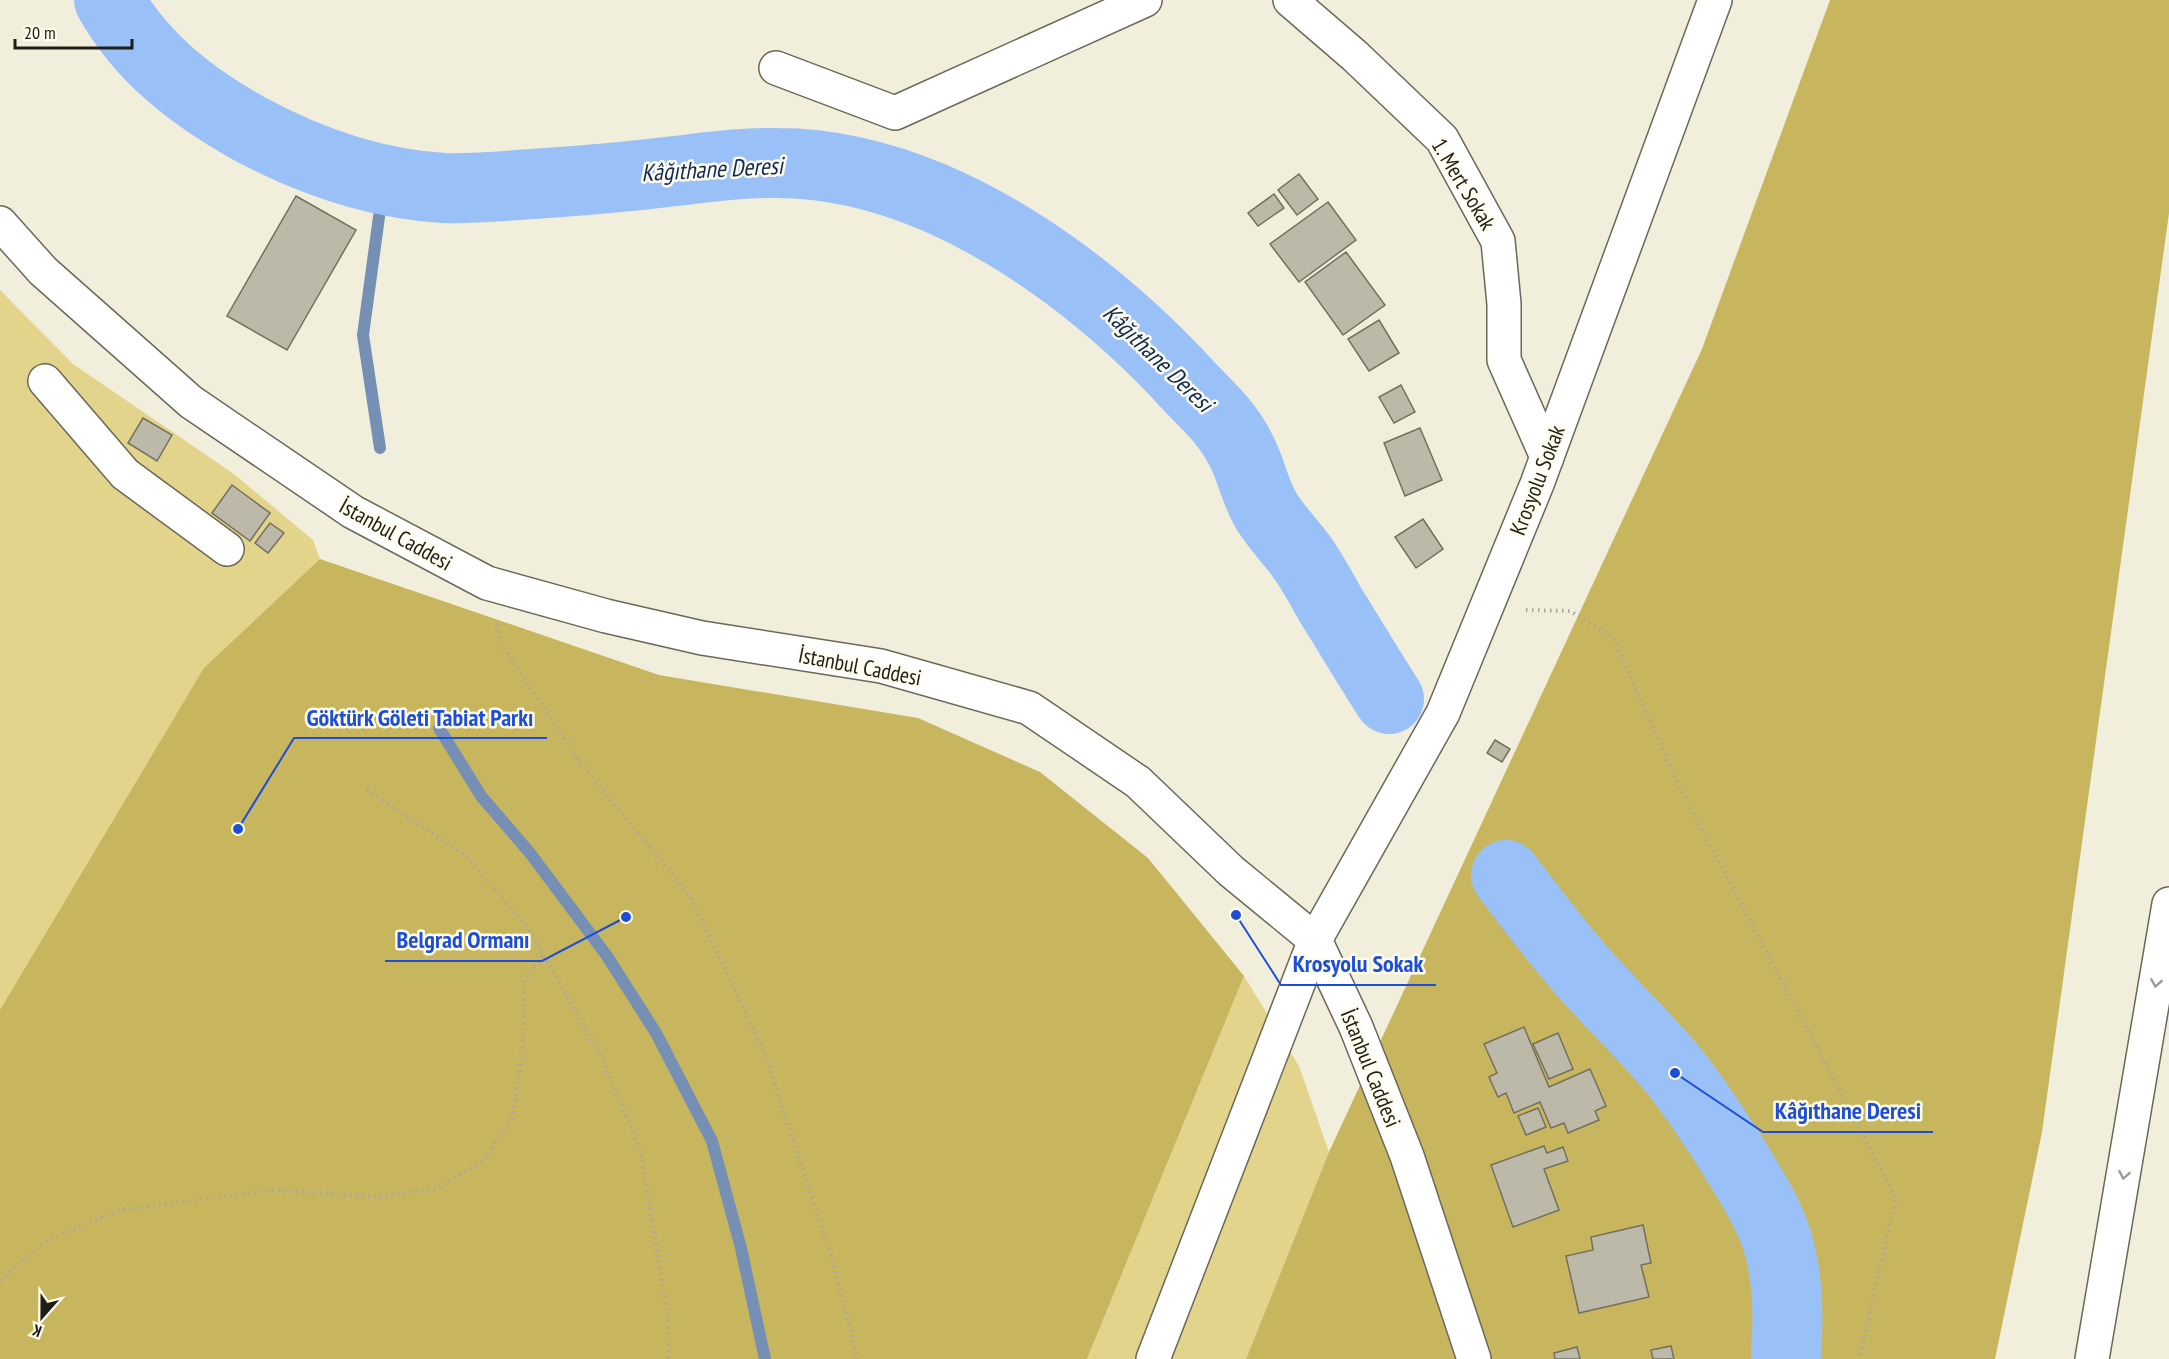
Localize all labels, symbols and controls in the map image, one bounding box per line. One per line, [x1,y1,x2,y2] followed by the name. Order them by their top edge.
[15,12,132,50] scale bar
[24,21,56,44] text: 20 m
[1426,133,1503,235] street label: 1. Mert Sokak
[640,150,786,188] water label: Kâğıthane Deresi
[1096,298,1222,420] water label: Kâğıthane Deresi
[1503,421,1571,539] street label: Krosyolu Sokak
[335,491,457,577] street label: İstanbul Caddesi
[796,640,924,692] street label: İstanbul Caddesi
[294,696,547,738] callout: Göktürk Göleti Tabiat Parkı
[307,702,533,733] text: Göktürk Göleti Tabiat Parkı
[385,919,542,961] callout: Belgrad Ormanı
[396,924,530,955] text: Belgrad Ormanı
[1281,943,1436,985] callout: Krosyolu Sokak
[1293,948,1423,979] text: Krosyolu Sokak
[2151,978,2163,987] one-way arrow
[1335,1005,1407,1131] street label: İstanbul Caddesi
[1763,1090,1933,1132] callout: Kâğıthane Deresi
[1775,1095,1921,1126] text: Kâğıthane Deresi
[2118,1170,2130,1180] one-way arrow
[12,1287,72,1347] north arrow
[29,1320,44,1342] text: K

